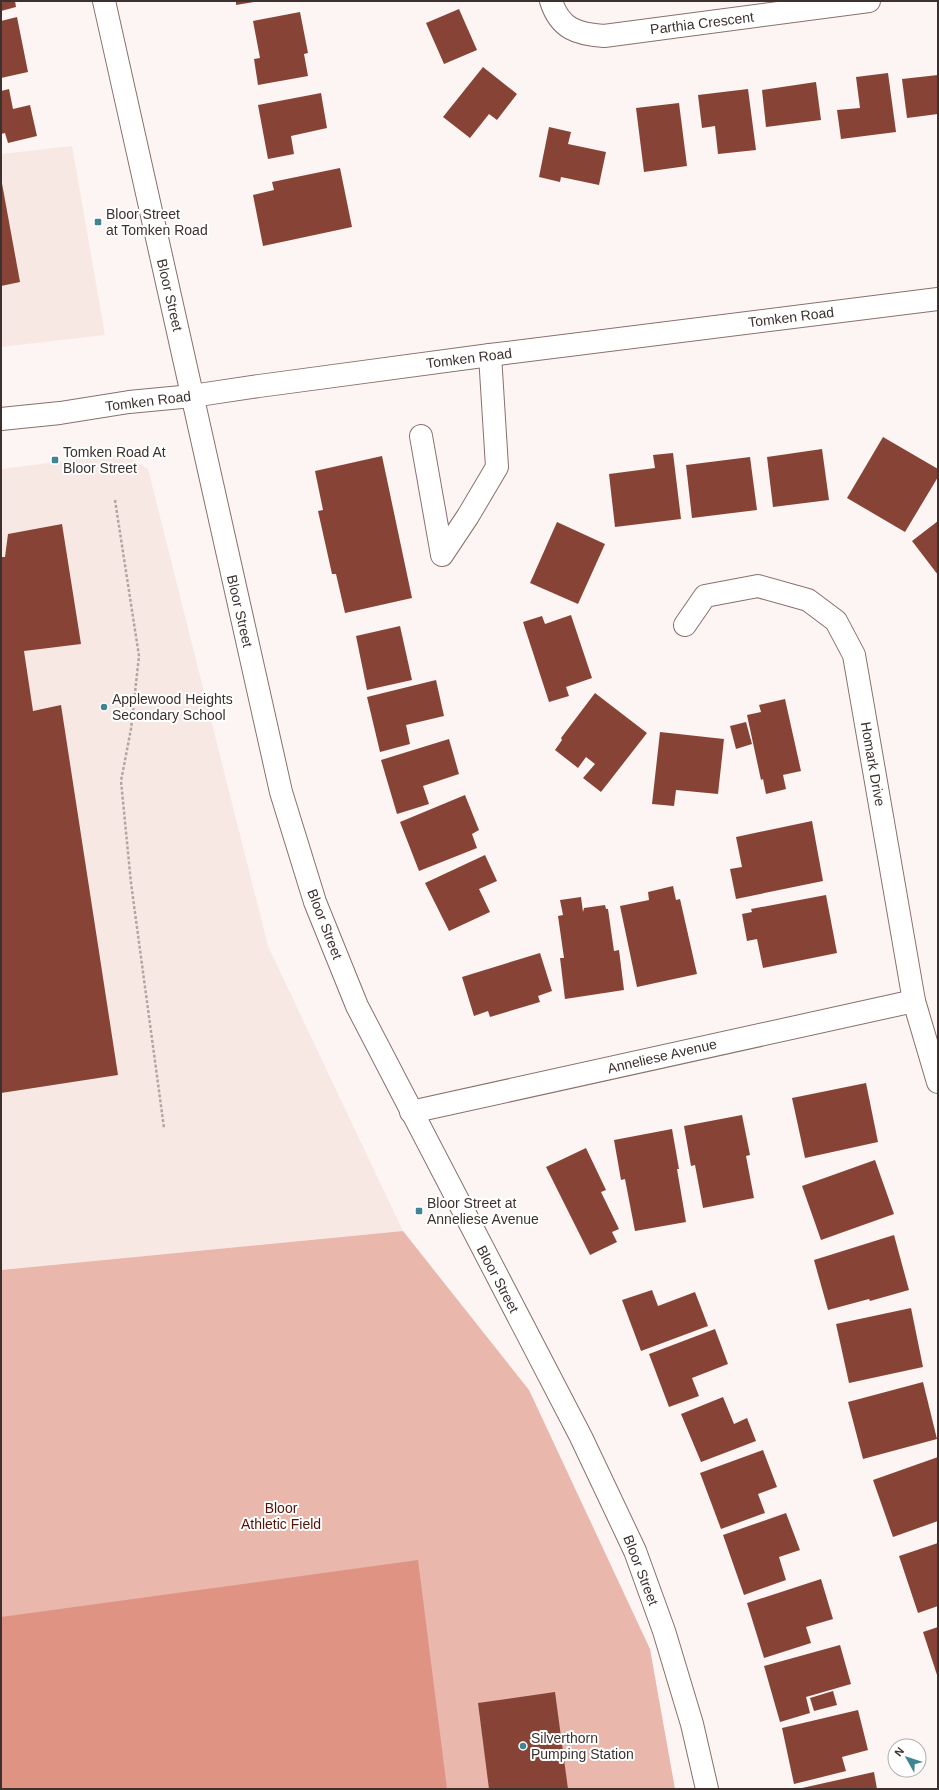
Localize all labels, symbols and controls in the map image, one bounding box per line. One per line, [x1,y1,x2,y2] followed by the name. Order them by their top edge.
[649,9,755,37] street label: Parthia Crescent
[106,206,208,238] place label: Bloor Street at Tomken Road
[93,217,103,227] marker: Bloor Street at Tomken Road
[154,257,186,333] street label: Bloor Street
[747,304,835,330] street label: Tomken Road
[425,345,513,371] street label: Tomken Road
[104,388,192,414] street label: Tomken Road
[63,444,166,476] place label: Tomken Road At Bloor Street
[50,455,60,465] marker: Tomken Road At Bloor Street
[224,573,256,649] street label: Bloor Street
[112,691,233,723] place label: Applewood Heights Secondary School
[99,702,109,712] marker: Applewood Heights Secondary School
[858,720,888,808] street label: Homark Drive
[304,887,346,961] street label: Bloor Street
[606,1036,718,1076] street label: Anneliese Avenue
[427,1195,539,1227] place label: Bloor Street at Anneliese Avenue
[414,1206,424,1216] marker: Bloor Street at Anneliese Avenue
[474,1243,522,1315] street label: Bloor Street
[241,1500,321,1532] park label: Bloor Athletic Field
[620,1533,662,1607] street label: Bloor Street
[531,1730,634,1762] place label: Silverthorn Pumping Station
[887,1738,927,1778] north arrow
[518,1741,528,1751] marker: Silverthorn Pumping Station
[892,1745,906,1759] text: N

